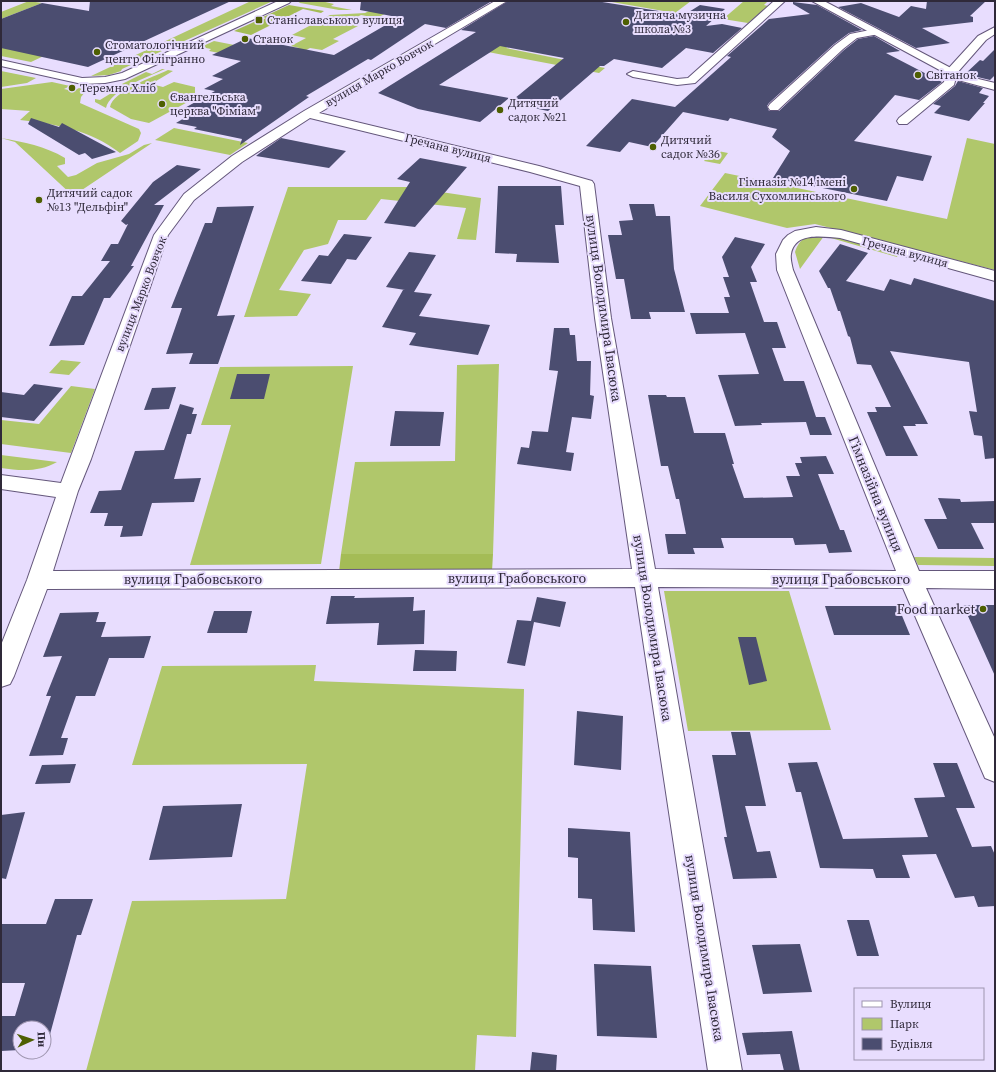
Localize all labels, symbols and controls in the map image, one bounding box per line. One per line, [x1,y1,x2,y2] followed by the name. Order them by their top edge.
[634,7,727,37] place label: Дитяча музична школа №3
[267,12,402,28] place label: Станіславського вулиця
[254,15,264,25] marker: Станіславського вулиця
[621,17,631,27] marker: Дитяча музична школа №3
[253,31,294,47] place label: Станок
[240,34,250,44] marker: Станок
[322,35,436,111] street label: вулиця Марко Вовчок
[105,37,205,67] place label: Стоматологічний центр Філігранно
[92,47,102,57] marker: Стоматологічний центр Філігранно
[926,67,977,83] place label: Світанок
[913,70,923,80] marker: Світанок
[80,80,156,96] place label: Теремно Хліб
[67,83,77,93] marker: Теремно Хліб
[170,89,260,119] place label: Євангельська церква "Фіміам"
[508,95,567,125] place label: Дитячий садок №21
[157,99,167,109] marker: Євангельська церква "Фіміам"
[495,105,505,115] marker: Дитячий садок №21
[403,130,493,166] street label: Гречана вулиця
[661,132,720,162] place label: Дитячий садок №36
[648,142,658,152] marker: Дитячий садок №36
[709,174,846,204] place label: Гімназія №14 імені Василя Сухомлинського
[849,184,859,194] marker: Гімназія №14 імені Василя Сухомлинського
[47,185,133,215] place label: Дитячий садок №13 "Дельфін"
[34,195,44,205] marker: Дитячий садок №13 "Дельфін"
[581,213,627,404] street label: вулиця Володимира Івасюка
[860,233,950,271] street label: Гречана вулиця
[112,234,171,354] street label: вулиця Марко Вовчок
[844,433,908,555] street label: Гімназійна вулиця
[628,533,678,724] street label: вулиця Володимира Івасюка
[448,568,586,588] street label: вулиця Грабовського
[124,569,262,589] street label: вулиця Грабовського
[772,569,910,589] street label: вулиця Грабовського
[896,599,975,619] place label: Food market
[978,604,988,614] marker: Food market
[680,853,730,1044] street label: вулиця Володимира Івасюка
[854,988,984,1060] legend
[890,996,931,1012] text: Вулиця
[890,1016,919,1032] text: Парк
[12,1020,52,1060] north arrow
[34,1031,49,1048] text: Пн
[890,1036,933,1052] text: Будівля

